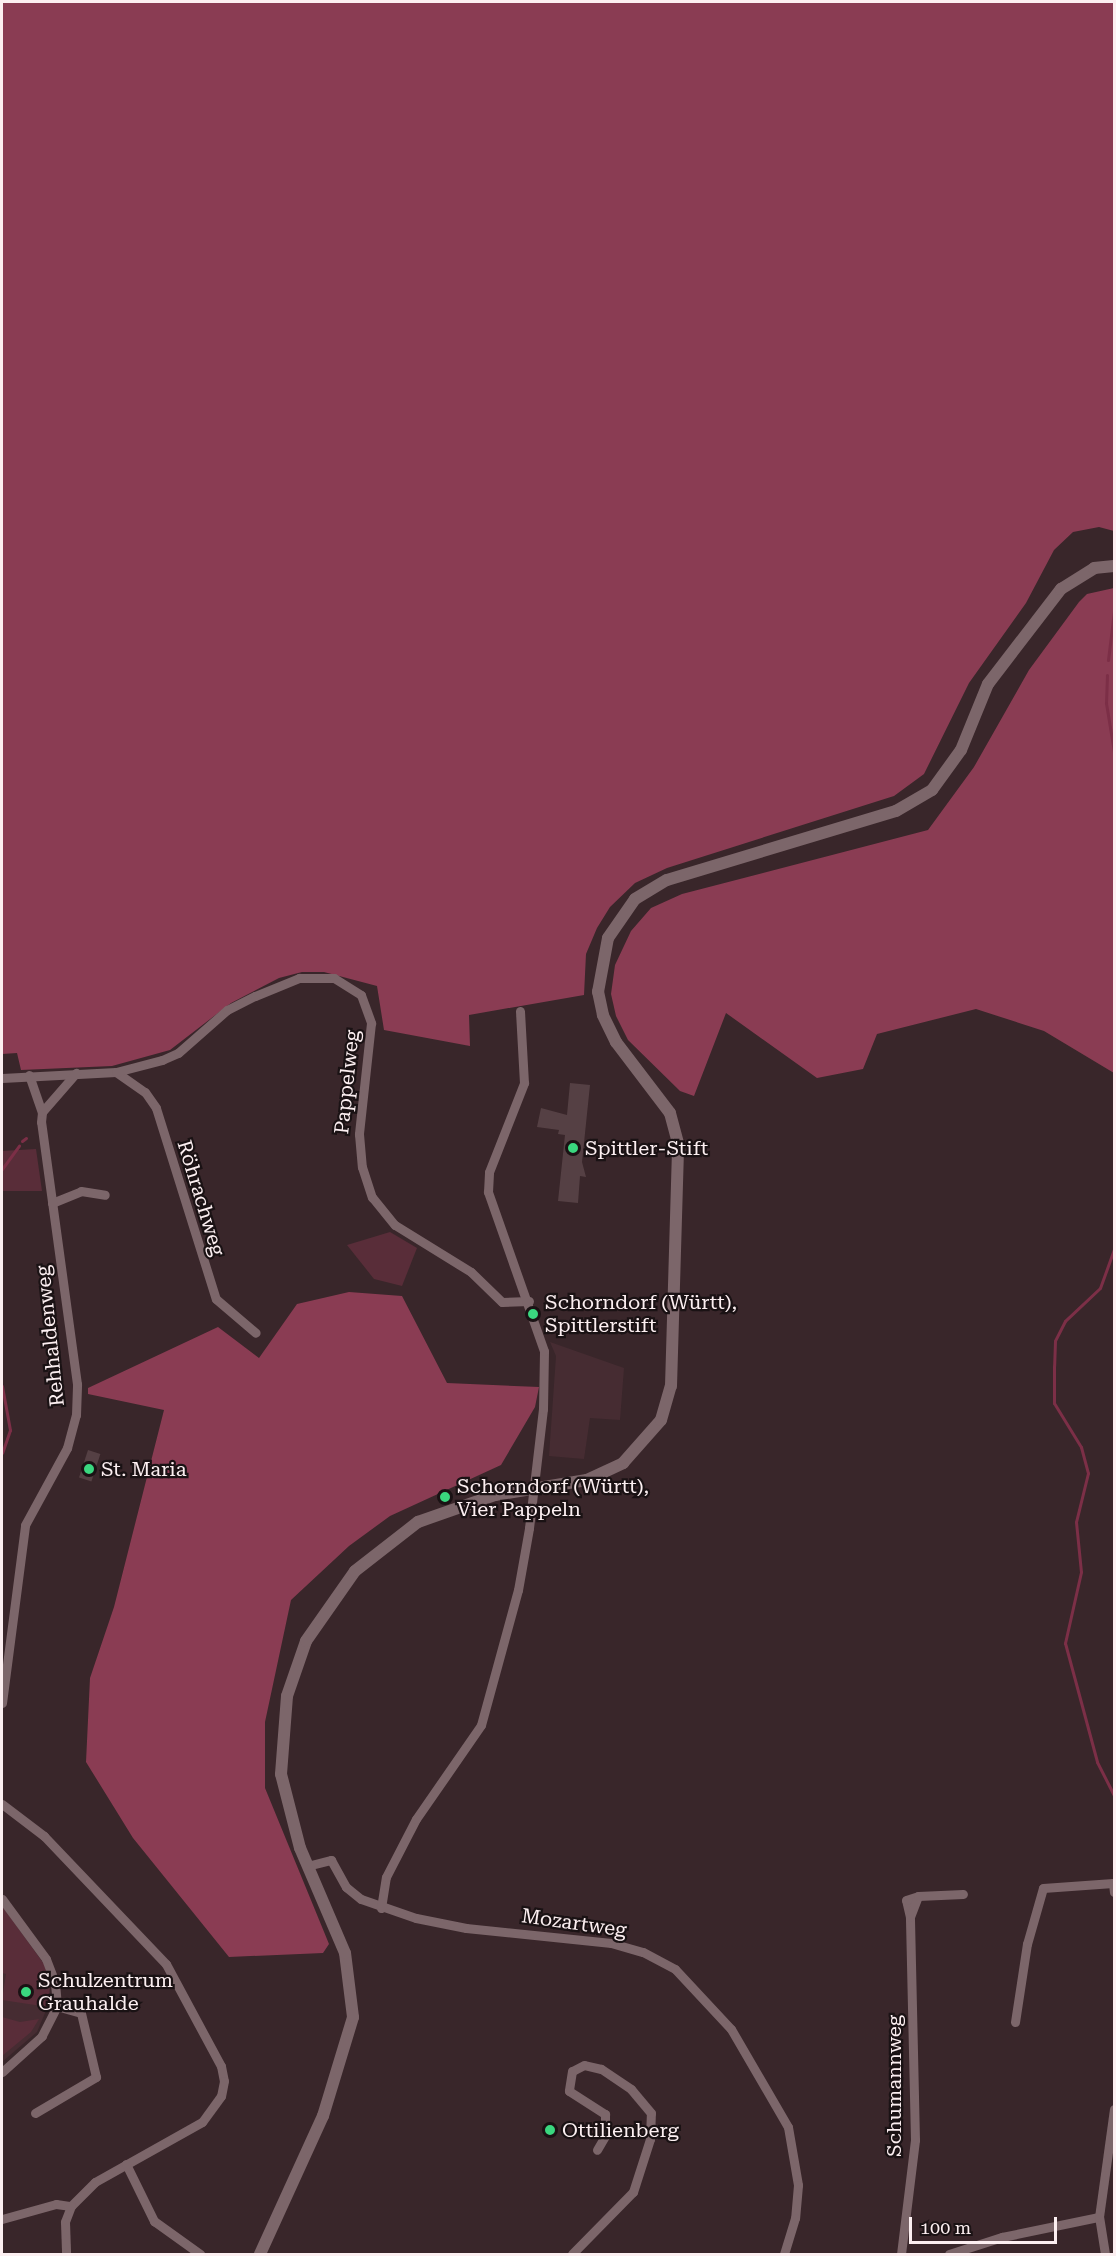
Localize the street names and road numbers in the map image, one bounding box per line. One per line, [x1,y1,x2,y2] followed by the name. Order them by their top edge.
[330,1029,364,1135] street label: Pappelweg
[172,1137,230,1259] street label: Röhrachweg
[31,1264,69,1408] street label: Rehhaldenweg
[520,1904,628,1942] street label: Mozartweg
[882,2015,906,2157] street label: Schumannweg

